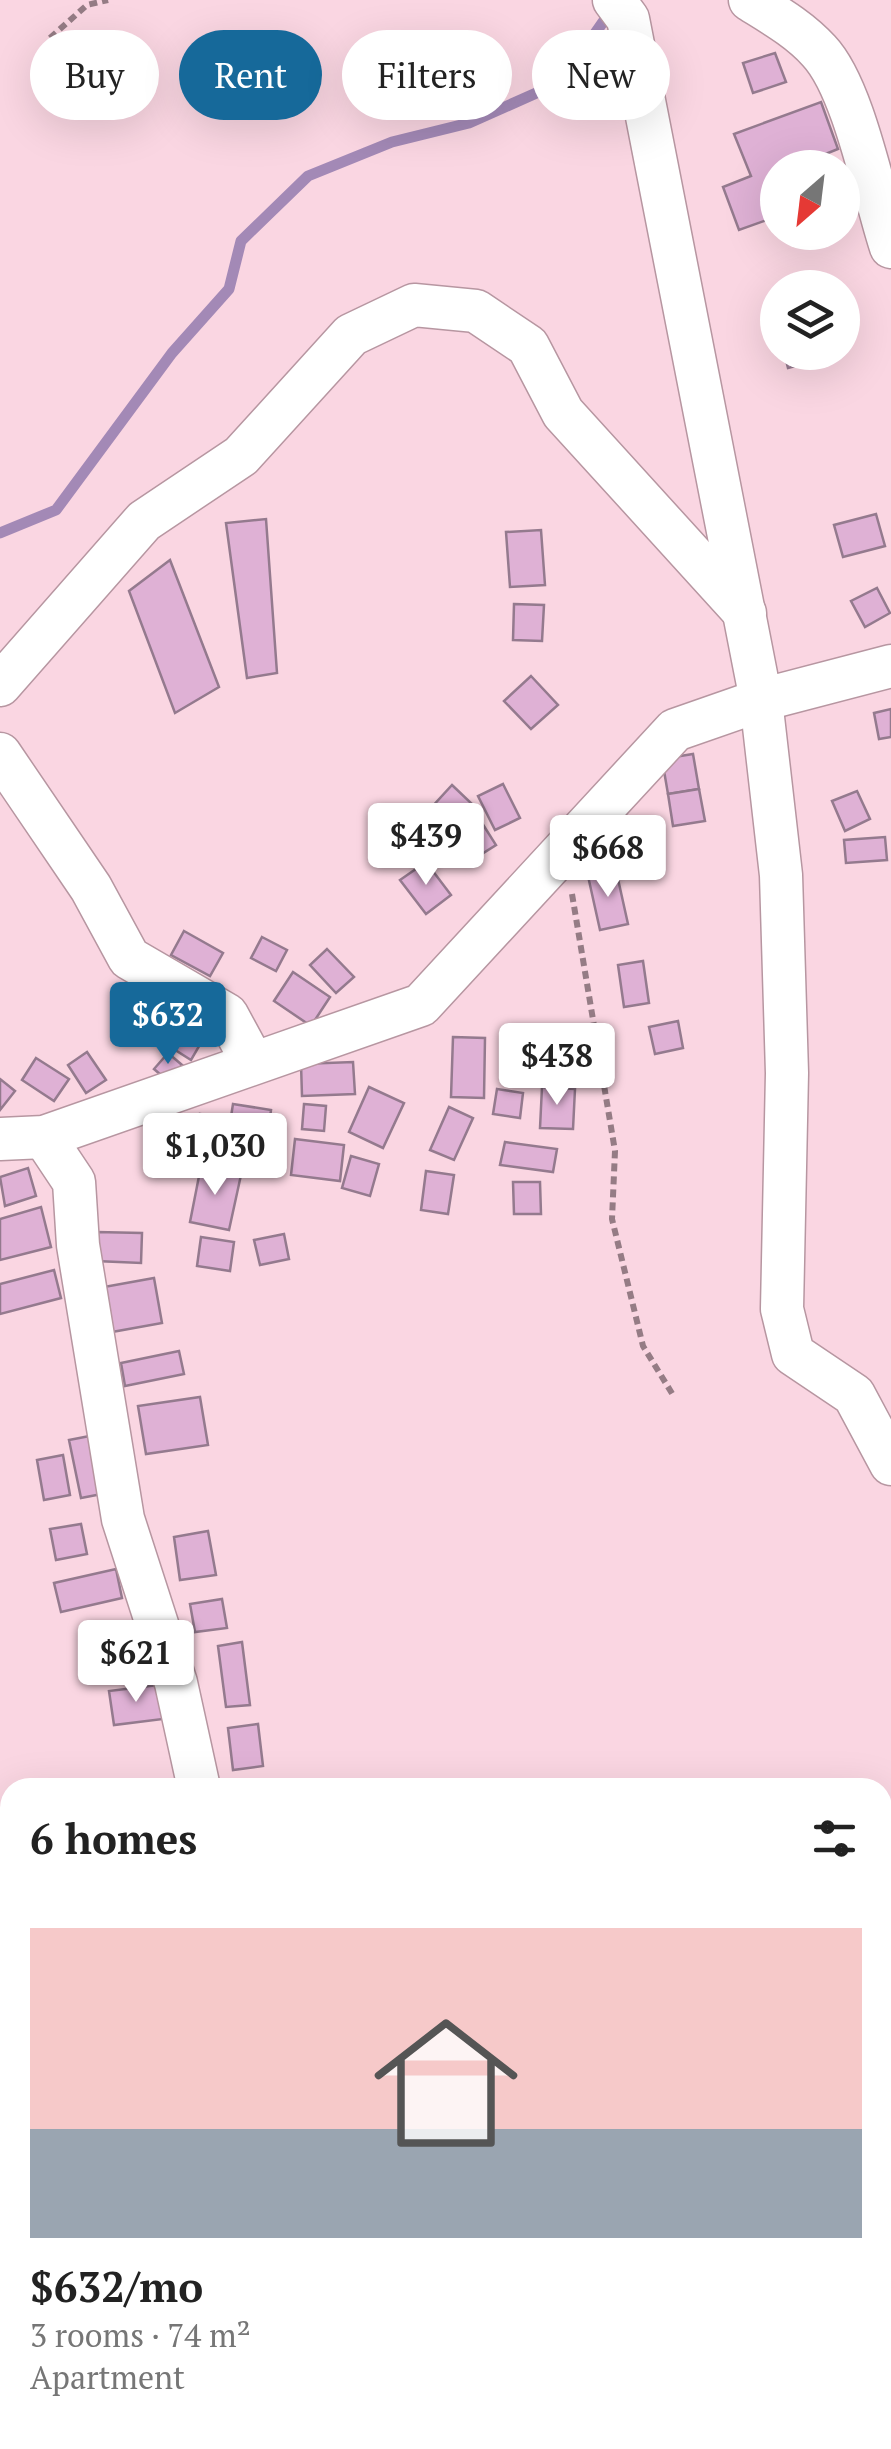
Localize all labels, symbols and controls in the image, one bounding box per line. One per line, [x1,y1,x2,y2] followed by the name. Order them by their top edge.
[30,30,159,120] chip: Buy
[179,30,322,120] chip: Rent
[342,30,512,120] chip: Filters
[532,30,670,120] chip: New
[760,150,860,250] north arrow
[760,150,860,370] map controls
[760,270,860,370] button: layers
[367,803,485,888] pin: $439
[390,814,462,856] text: $439
[549,815,667,900] pin: $668
[572,826,644,868] text: $668
[109,982,227,1067] pin: $632
[132,993,204,1035] text: $632
[498,1023,616,1108] pin: $438
[521,1034,593,1076] text: $438
[134,1113,296,1198] pin: $1,030
[165,1124,265,1166] text: $1,030
[77,1620,195,1705] pin: $621
[100,1631,172,1673] text: $621
[30,1810,197,1866] text: 6 homes
[807,1811,862,1866] icon: filters
[356,1993,536,2173] icon: home
[30,2258,203,2314] text: $632/mo
[30,2314,251,2356] text: 3 rooms · 74 m²
[30,2356,185,2398] text: Apartment

